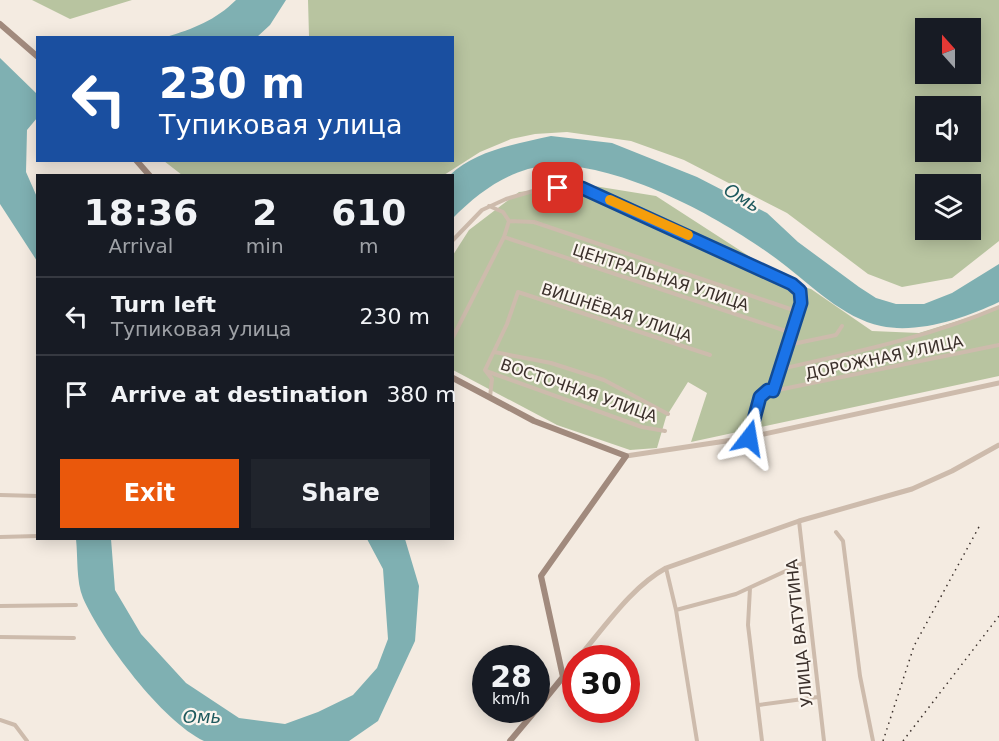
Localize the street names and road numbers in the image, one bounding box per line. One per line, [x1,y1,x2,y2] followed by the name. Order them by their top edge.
[570,240,751,315] street label: ЦЕНТРАЛЬНАЯ УЛИЦА
[539,279,695,346] street label: ВИШНЁВАЯ УЛИЦА
[803,331,965,384] street label: ДОРОЖНАЯ УЛИЦА
[498,355,660,426] street label: ВОСТОЧНАЯ УЛИЦА
[782,558,817,708] street label: УЛИЦА ВАТУТИНА

